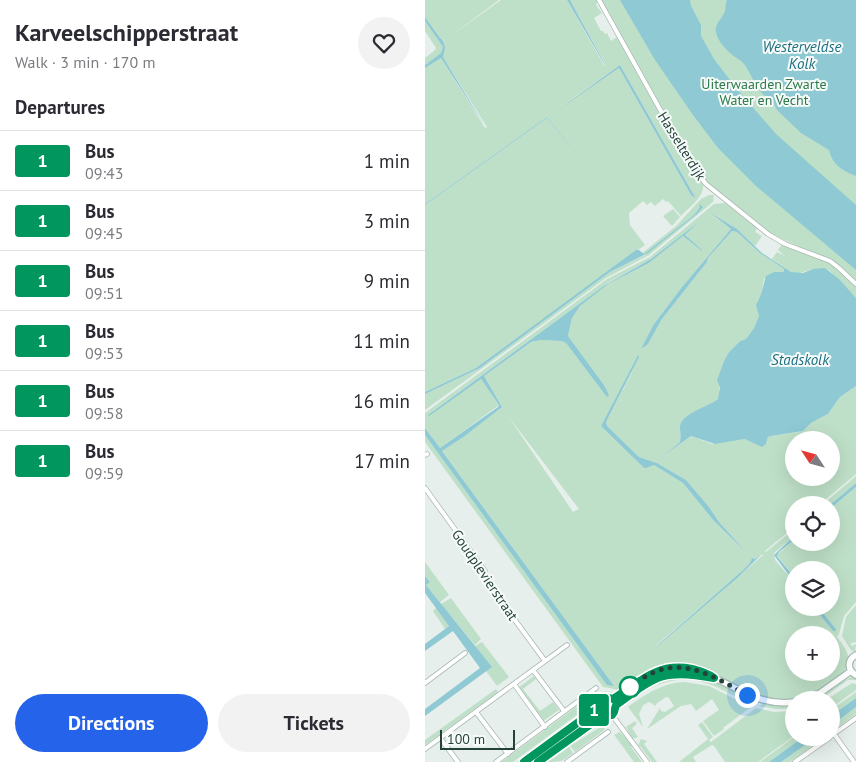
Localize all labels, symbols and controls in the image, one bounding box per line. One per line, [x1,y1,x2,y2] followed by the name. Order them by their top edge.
[15,17,238,48] text: Karveelschipperstraat
[358,17,410,69] button: heart
[763,37,841,73] water label: Westerveldse Kolk
[15,52,155,72] text: Walk · 3 min · 170 m
[701,75,827,109] park label: Uiterwaarden Zwarte Water en Vecht
[15,95,105,119] text: Departures
[654,108,710,184] street label: Hasselterdijk
[85,139,114,163] text: Bus
[37,149,48,172] text: 1
[364,149,410,173] text: 1 min
[85,163,123,183] text: 09:43
[85,199,114,223] text: Bus
[37,209,48,232] text: 1
[364,209,410,233] text: 3 min
[85,223,123,243] text: 09:45
[85,259,114,283] text: Bus
[37,269,48,292] text: 1
[364,269,410,293] text: 9 min
[85,283,123,303] text: 09:51
[85,319,114,343] text: Bus
[37,329,48,352] text: 1
[353,329,410,353] text: 11 min
[85,343,123,363] text: 09:53
[771,350,830,369] water label: Stadskolk
[85,379,114,403] text: Bus
[37,389,48,412] text: 1
[353,389,410,413] text: 16 min
[85,403,123,423] text: 09:58
[785,431,840,486] north arrow
[785,431,840,746] map controls
[85,439,114,463] text: Bus
[37,449,48,472] text: 1
[354,449,410,473] text: 17 min
[85,463,123,483] text: 09:59
[785,496,840,551] button: locate
[448,526,522,624] street label: Goudplevierstraat
[785,561,840,616] button: layers
[785,626,840,681] button: +
[619,676,641,698] unlabelled marker
[735,683,760,708] your location
[785,691,840,746] button: −
[15,694,208,752] button: Directions
[218,694,410,752] button: Tickets
[578,694,610,726] line badge: 1
[589,698,599,721] text: 1
[440,727,515,750] scale bar
[447,730,485,748] text: 100 m

